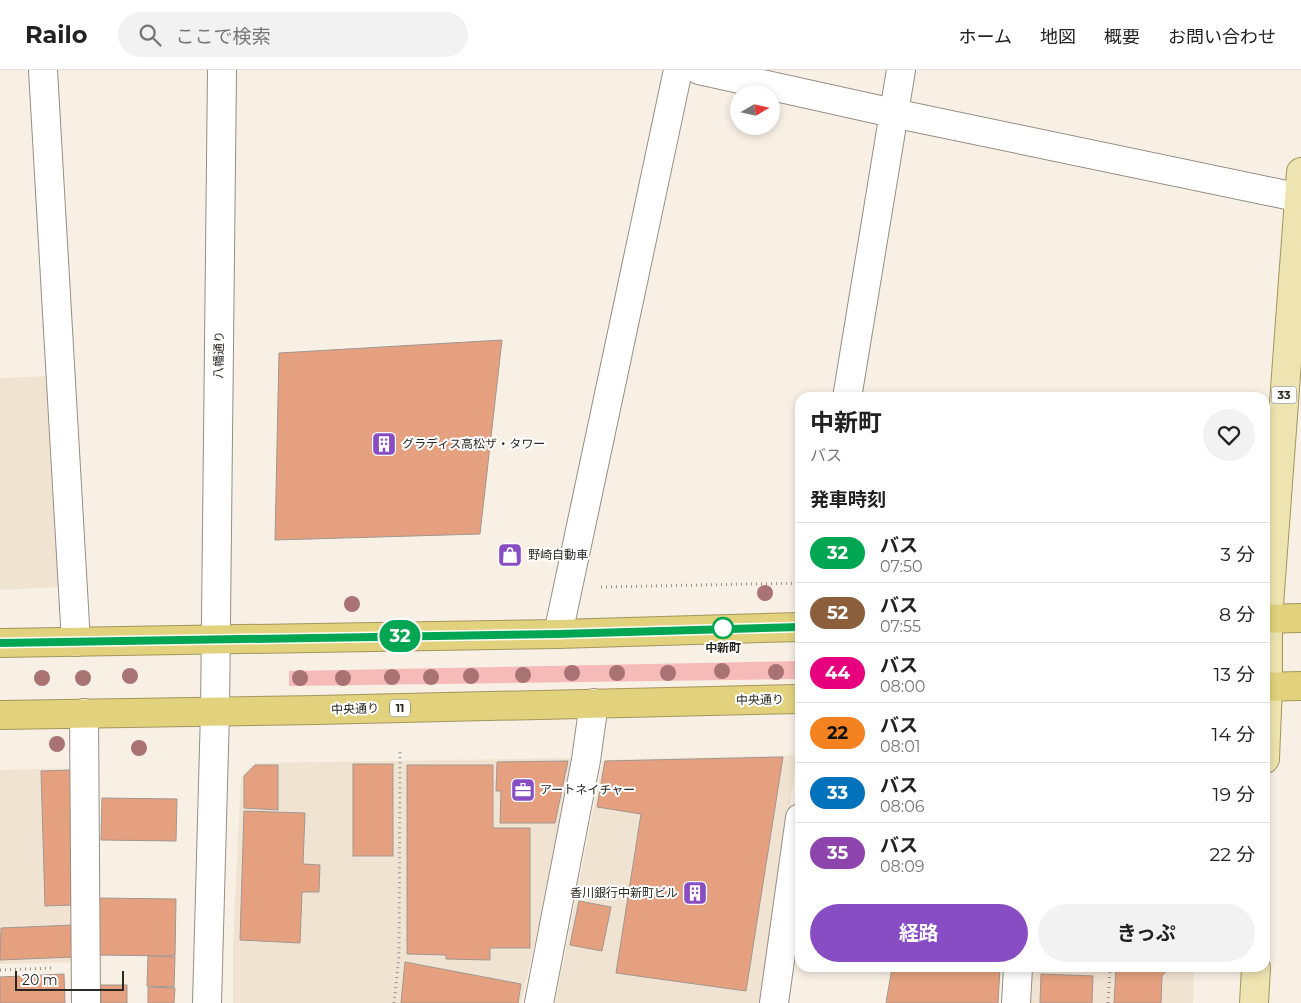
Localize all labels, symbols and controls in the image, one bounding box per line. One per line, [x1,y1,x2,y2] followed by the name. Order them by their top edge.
[118,12,468,57] search box
[25,20,88,49] text: Railo
[136,21,164,49] icon: search
[176,25,271,48] text: ここで検索
[959,26,1012,48] text: ホーム
[1040,26,1076,48] text: 地図
[1104,26,1140,48] text: 概要
[1168,26,1276,48] text: お問い合わせ
[730,85,780,135] north arrow
[730,85,780,135] map controls
[211,331,226,379] street label: 八幡通り
[1272,386,1296,404] road number: 33
[810,408,882,437] text: 中新町
[1203,409,1255,461] button: heart
[371,431,397,457] building icon: グラディス高松ザ・タワー
[402,436,545,451] place label: グラディス高松ザ・タワー
[810,446,842,465] text: バス
[810,488,886,511] text: 発車時刻
[880,534,918,557] text: バス
[497,542,523,568] shop icon: 野崎自動車
[827,542,848,564] text: 32
[1220,543,1255,566] text: 3 分
[528,547,588,562] place label: 野崎自動車
[880,557,923,576] text: 07:50
[880,594,918,617] text: バス
[827,602,848,624] text: 52
[1219,603,1255,626] text: 8 分
[712,617,734,639] marker: 中新町
[880,617,921,636] text: 07:55
[378,620,422,652] line badge: 32
[389,625,411,647] text: 32
[705,640,741,655] place label: 中新町
[880,654,918,677] text: バス
[825,662,850,684] text: 44
[1213,663,1255,686] text: 13 分
[880,677,925,696] text: 08:00
[736,692,784,707] street label: 中央通り
[331,700,379,717] street label: 中央通り
[390,700,410,716] road number: 11
[880,714,918,737] text: バス
[827,722,848,744] text: 22
[1212,723,1255,746] text: 14 分
[880,737,921,756] text: 08:01
[880,774,918,797] text: バス
[510,777,536,803] office icon: アートネイチャー
[540,782,635,797] place label: アートネイチャー
[827,782,848,804] text: 33
[1213,783,1255,806] text: 19 分
[880,797,925,816] text: 08:06
[880,834,918,857] text: バス
[827,842,848,864] text: 35
[1209,843,1255,866] text: 22 分
[880,857,925,876] text: 08:09
[682,880,708,906] building icon: 香川銀行中新町ビル
[570,885,678,900] place label: 香川銀行中新町ビル
[810,904,1028,962] button: 経路
[1038,904,1255,962] button: きっぷ
[15,968,124,991] scale bar
[22,971,58,989] text: 20 m

